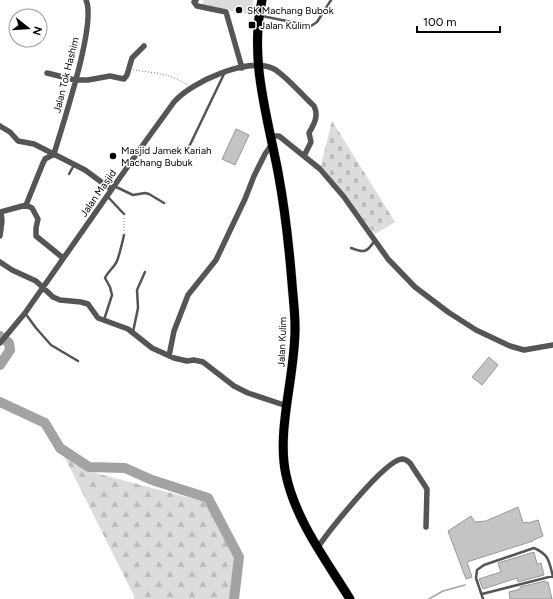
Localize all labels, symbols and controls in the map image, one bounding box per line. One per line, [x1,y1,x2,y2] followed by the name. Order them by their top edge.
[247,4,334,17] place label: SK Machang Bubok
[234,5,244,15] marker: SK Machang Bubok
[8,8,48,48] north arrow
[417,8,500,34] scale bar
[423,15,457,29] text: 100 m
[260,19,310,32] place label: Jalan Kulim
[247,20,257,30] marker: Jalan Kulim
[30,25,45,37] text: N
[50,36,82,114] street label: Jalan Tok Hashim
[121,144,212,169] place label: Masjid Jamek Kariah Machang Bubuk
[108,151,118,161] marker: Masjid Jamek Kariah Machang Bubuk
[77,167,119,219] street label: Jalan Masjid
[275,317,289,367] street label: Jalan Kulim

